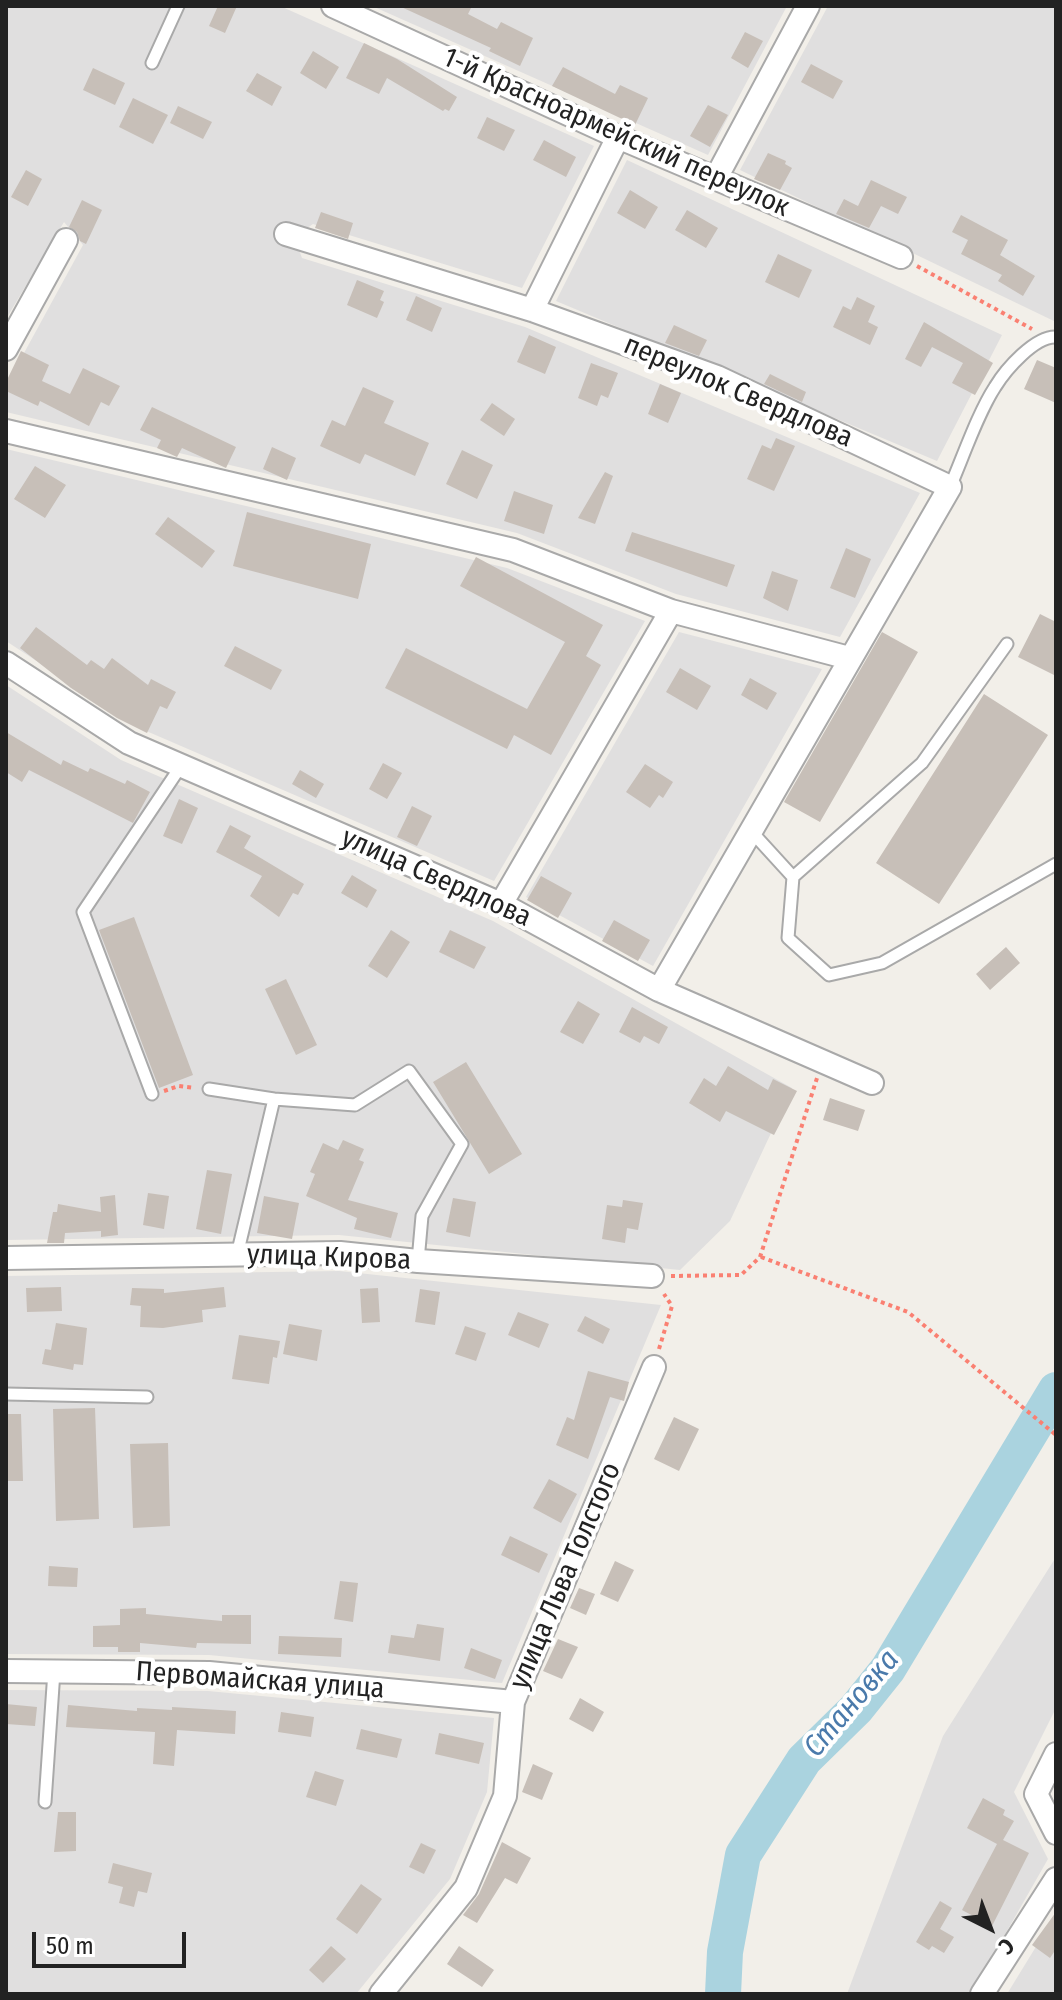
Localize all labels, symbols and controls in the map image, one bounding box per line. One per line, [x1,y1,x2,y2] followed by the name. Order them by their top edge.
[438,41,794,225] street label: 1-й Красноармейский переулок
[618,329,858,455] street label: переулок Свердлова
[336,821,536,935] street label: улица Свердлова
[247,1238,411,1278] street label: улица Кирова
[503,1458,629,1694] street label: улица Льва Толстого
[797,1643,907,1765] water label: Становка
[135,1656,385,1706] street label: Первомайская улица
[950,1888,1030,1968] north arrow
[36,1916,190,1966] scale bar
[46,1932,94,1960] text: 50 m
[993,1932,1020,1960] text: С

